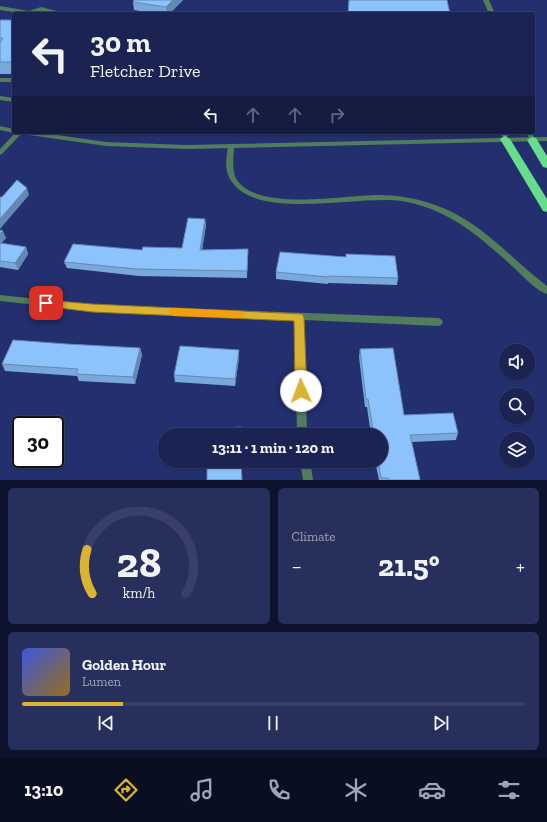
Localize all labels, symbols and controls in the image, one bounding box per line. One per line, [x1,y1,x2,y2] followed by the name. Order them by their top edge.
[90,26,151,59] text: 30 m
[24,28,76,80] icon: left
[90,60,201,82] text: Fletcher Drive
[200,104,222,126] icon: left
[242,104,264,126] icon: ahead
[284,104,306,126] icon: ahead
[326,104,348,126] icon: right
[29,286,63,320] pin
[35,292,57,314] icon: arrive
[499,344,535,468] map controls
[499,344,535,380] button: sound
[280,370,322,412] position arrow
[499,388,535,424] button: search
[12,416,64,468] speed limit sign: 30
[499,432,535,468] button: layers
[212,439,334,457] text: 13:11 · 1 min · 120 m
[292,529,335,544] text: Climate
[116,538,161,588] text: 28
[378,548,440,584] text: 21.5°
[292,553,302,580] text: −
[516,553,525,580] text: +
[122,585,155,602] text: km/h
[82,656,166,674] text: Golden Hour
[82,674,121,689] text: Lumen
[95,712,117,734] icon: previous
[262,712,284,734] icon: pause
[430,712,452,734] icon: next
[112,776,140,804] icon: directions
[188,776,216,804] icon: music
[265,776,293,804] icon: phone
[342,776,370,804] icon: climate
[418,776,446,804] icon: car
[495,776,523,804] icon: filters
[24,779,63,801] text: 13:10

